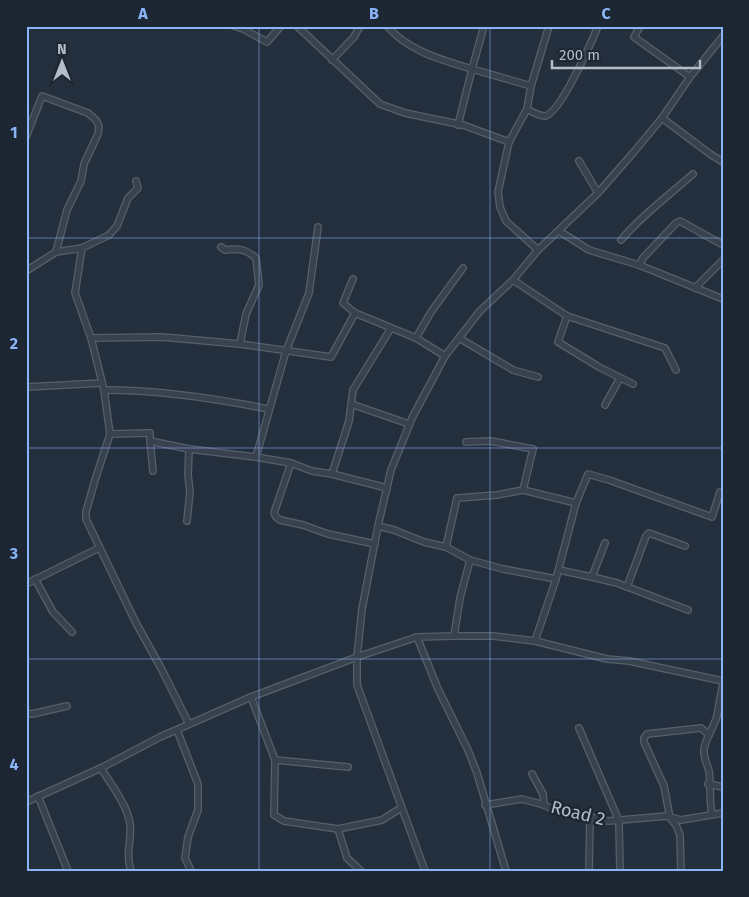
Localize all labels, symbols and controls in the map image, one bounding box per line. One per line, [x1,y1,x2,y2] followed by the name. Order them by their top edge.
[137,4,148,23] text: A
[369,4,379,23] text: B
[601,4,611,23] text: C
[38,38,88,88] north arrow
[552,38,699,70] scale bar
[57,41,67,58] text: N
[559,46,600,64] text: 200 m
[10,123,18,142] text: 1
[10,334,18,353] text: 2
[9,544,18,563] text: 3
[9,755,19,774] text: 4
[549,796,608,830] street label: Road 2

